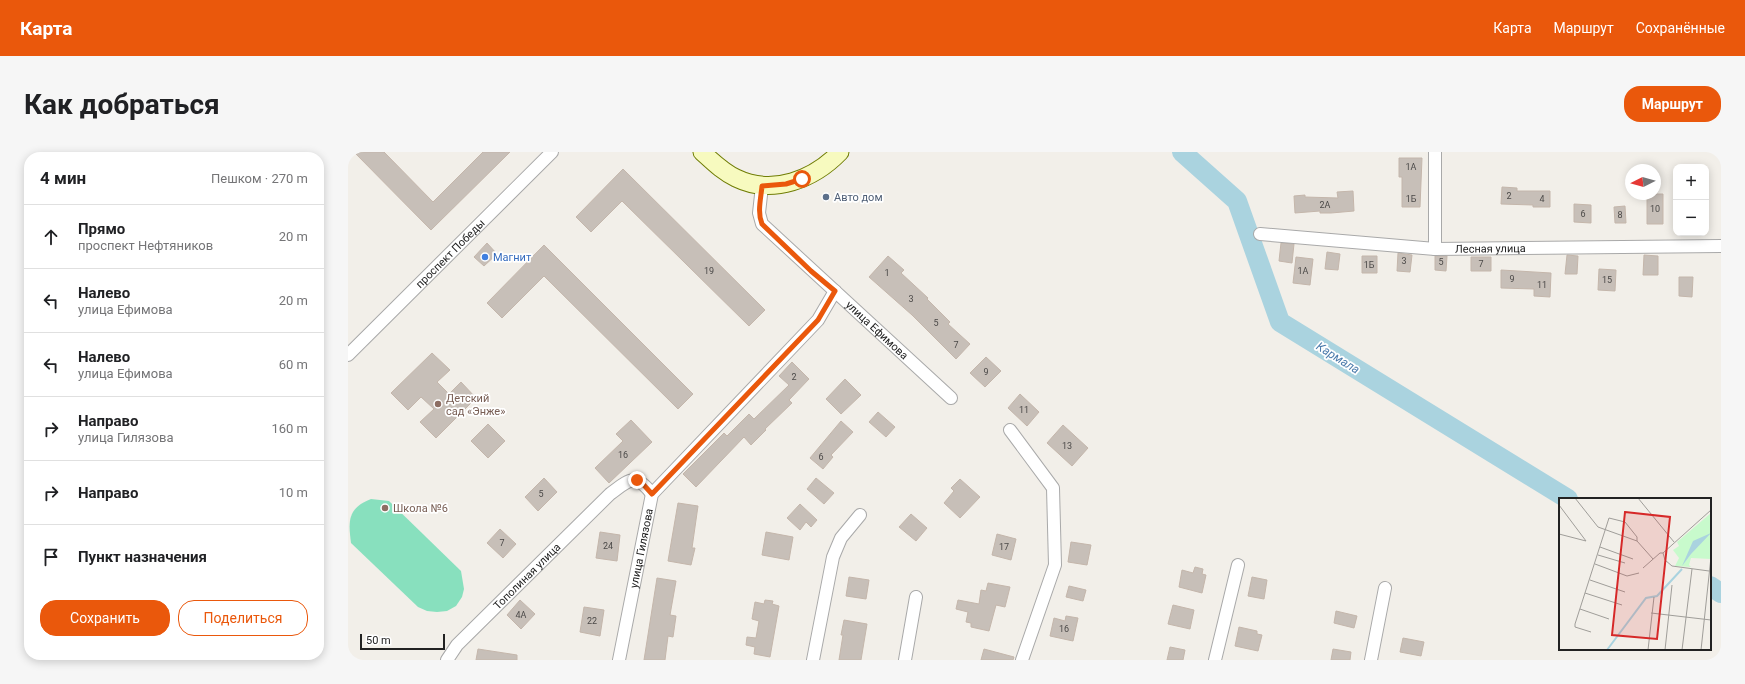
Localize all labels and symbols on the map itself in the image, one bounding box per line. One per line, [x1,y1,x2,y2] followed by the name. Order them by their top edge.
[1406,162,1417,172] house number: 1А
[1625,164,1661,200] north arrow
[793,170,811,188] route start
[834,191,883,204] place label: Авто дом
[1506,191,1512,201] house number: 2
[821,192,831,202] marker: Авто дом
[1406,194,1417,204] house number: 1Б
[1539,194,1545,204] house number: 4
[1320,200,1331,210] house number: 2А
[1650,204,1660,214] house number: 10
[1580,209,1586,219] house number: 6
[1617,210,1623,220] house number: 8
[413,217,488,291] street label: проспект Победы
[1455,242,1526,256] street label: Лесная улица
[493,251,532,264] place label: Магнит
[480,252,490,262] marker: Магнит
[1401,256,1407,266] house number: 3
[1438,257,1444,267] house number: 5
[1478,259,1484,269] house number: 7
[1364,260,1375,270] house number: 1Б
[704,266,714,276] house number: 19
[1298,266,1309,276] house number: 1А
[884,268,890,278] house number: 1
[1509,274,1515,284] house number: 9
[1602,275,1612,285] house number: 15
[1537,280,1547,290] house number: 11
[908,294,914,304] house number: 3
[843,298,911,362] street label: улица Ефимова
[933,318,939,328] house number: 5
[1314,339,1362,377] water label: Кармала
[953,340,959,350] house number: 7
[983,367,989,377] house number: 9
[791,372,797,382] house number: 2
[446,392,505,418] place label: Детский сад «Энже»
[433,399,443,409] marker: Детский сад «Энже»
[1019,405,1029,415] house number: 11
[1062,441,1072,451] house number: 13
[618,450,628,460] house number: 16
[818,452,824,462] house number: 6
[628,471,646,489] route end
[538,489,544,499] house number: 5
[1559,498,1711,650] inset map
[393,502,448,515] place label: Школа №6
[380,503,390,513] marker: Школа №6
[627,507,656,589] street label: улица Гилязова
[499,538,505,548] house number: 7
[491,541,563,612] street label: Тополиная улица
[603,541,613,551] house number: 24
[999,542,1009,552] house number: 17
[516,610,527,620] house number: 4А
[587,616,597,626] house number: 22
[1059,624,1069,634] house number: 16
[360,632,445,651] scale bar

